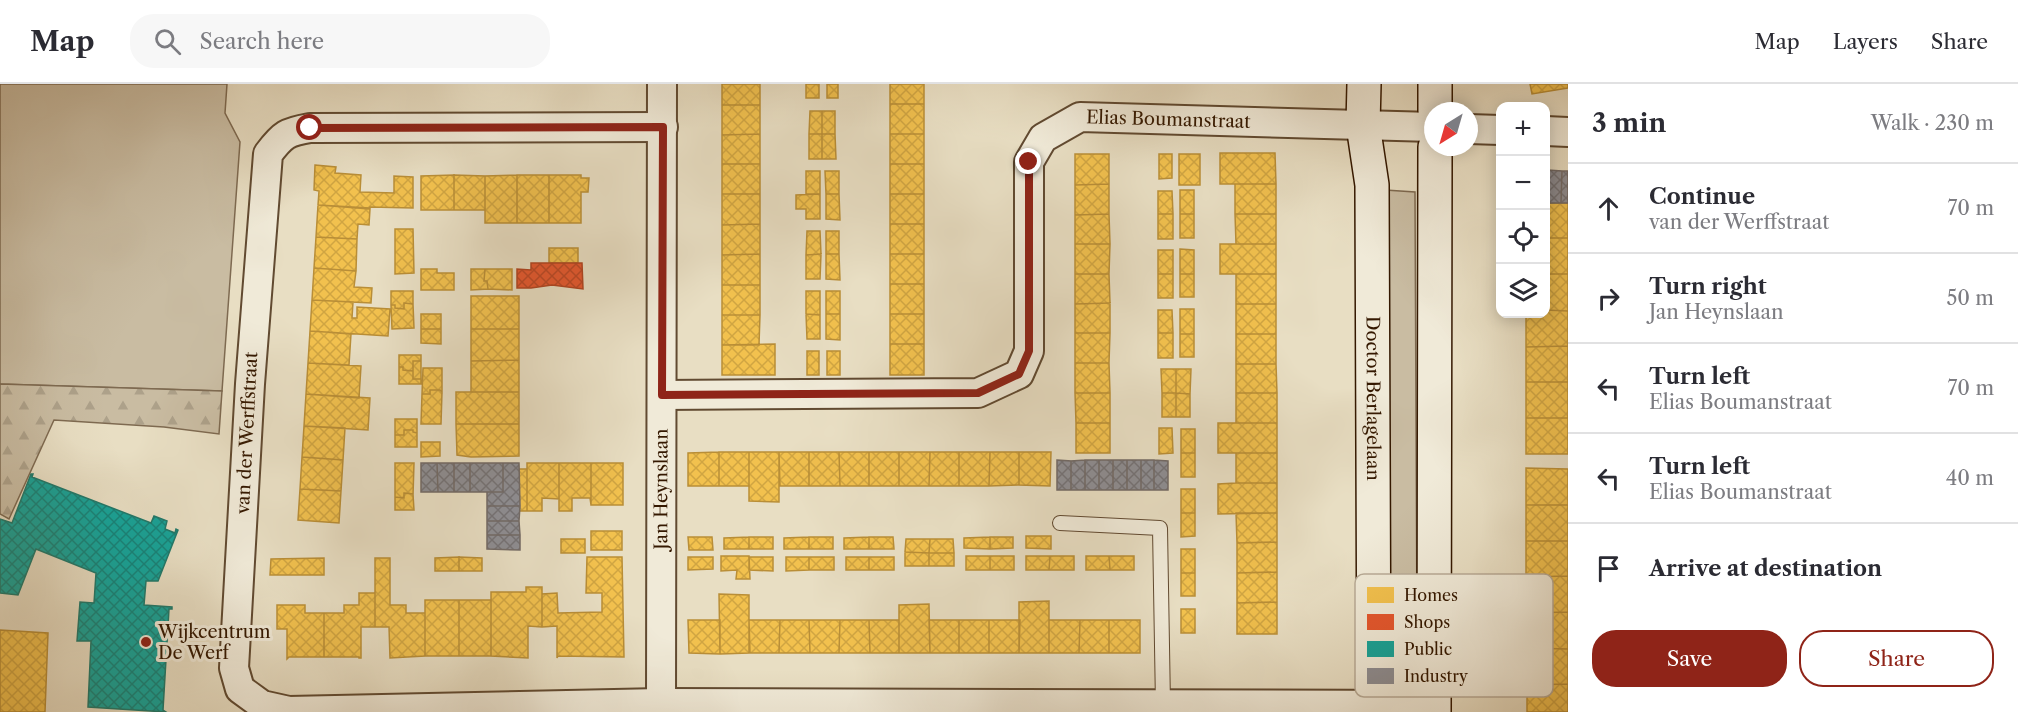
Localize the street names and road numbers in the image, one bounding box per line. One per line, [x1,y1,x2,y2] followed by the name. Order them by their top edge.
[1086,106,1252,133] street label: Elias Boumanstraat
[1361,316,1384,481] street label: Doctor Berlagelaan
[232,351,262,516] street label: van der Werffstraat
[650,428,672,553] street label: Jan Heynslaan

